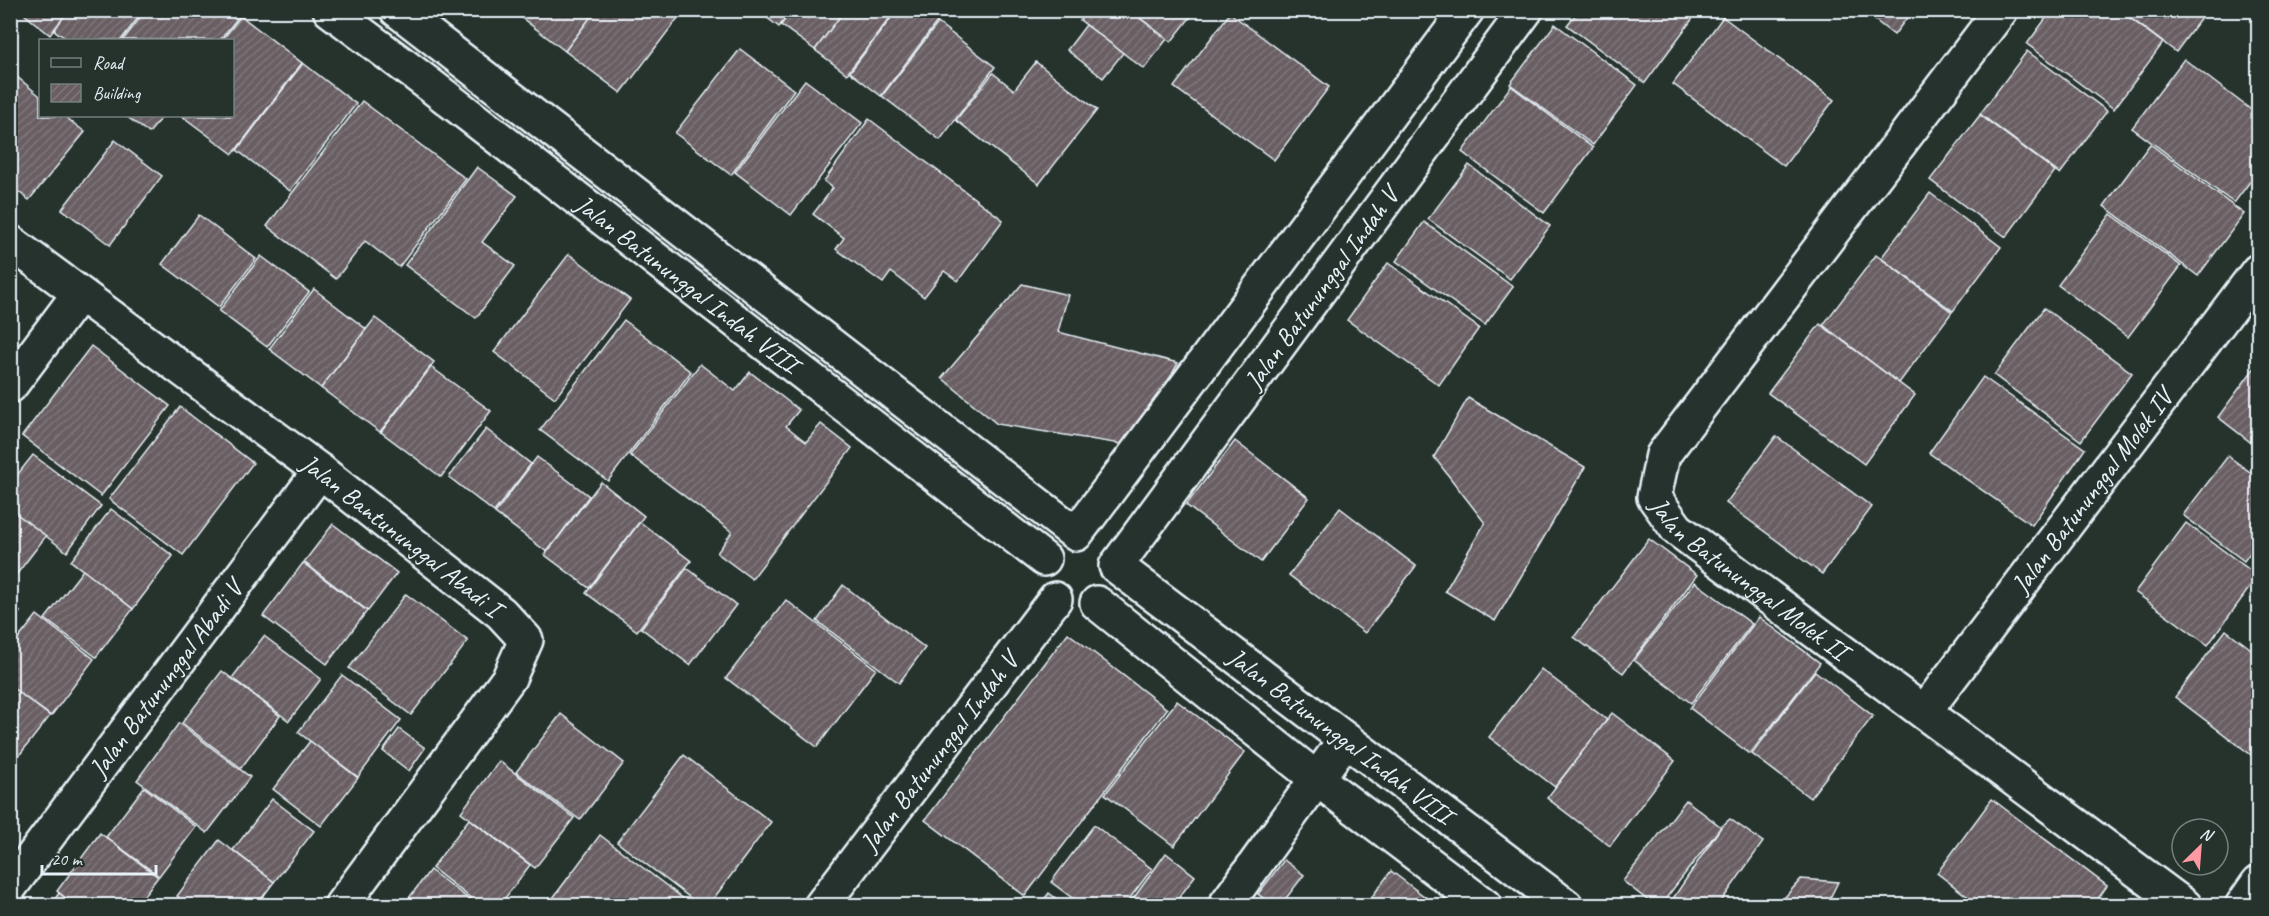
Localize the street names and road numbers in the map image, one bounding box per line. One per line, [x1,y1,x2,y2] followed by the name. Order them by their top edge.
[1236,177,1409,397] street label: Jalan Batununggal Indah V
[567,186,810,384] street label: Jalan Batununggal Indah VIII
[2003,378,2183,601] street label: Jalan Batununggal Molek IV
[293,445,513,628] street label: Jalan Bantununggal Abadi I
[1641,489,1859,671] street label: Jalan Batununggal Molek II
[81,570,253,785] street label: Jalan Batununggal Abadi V
[1219,639,1463,835] street label: Jalan Batununggal Indah VIII
[851,642,1029,860] street label: Jalan Batununggal Indah V

